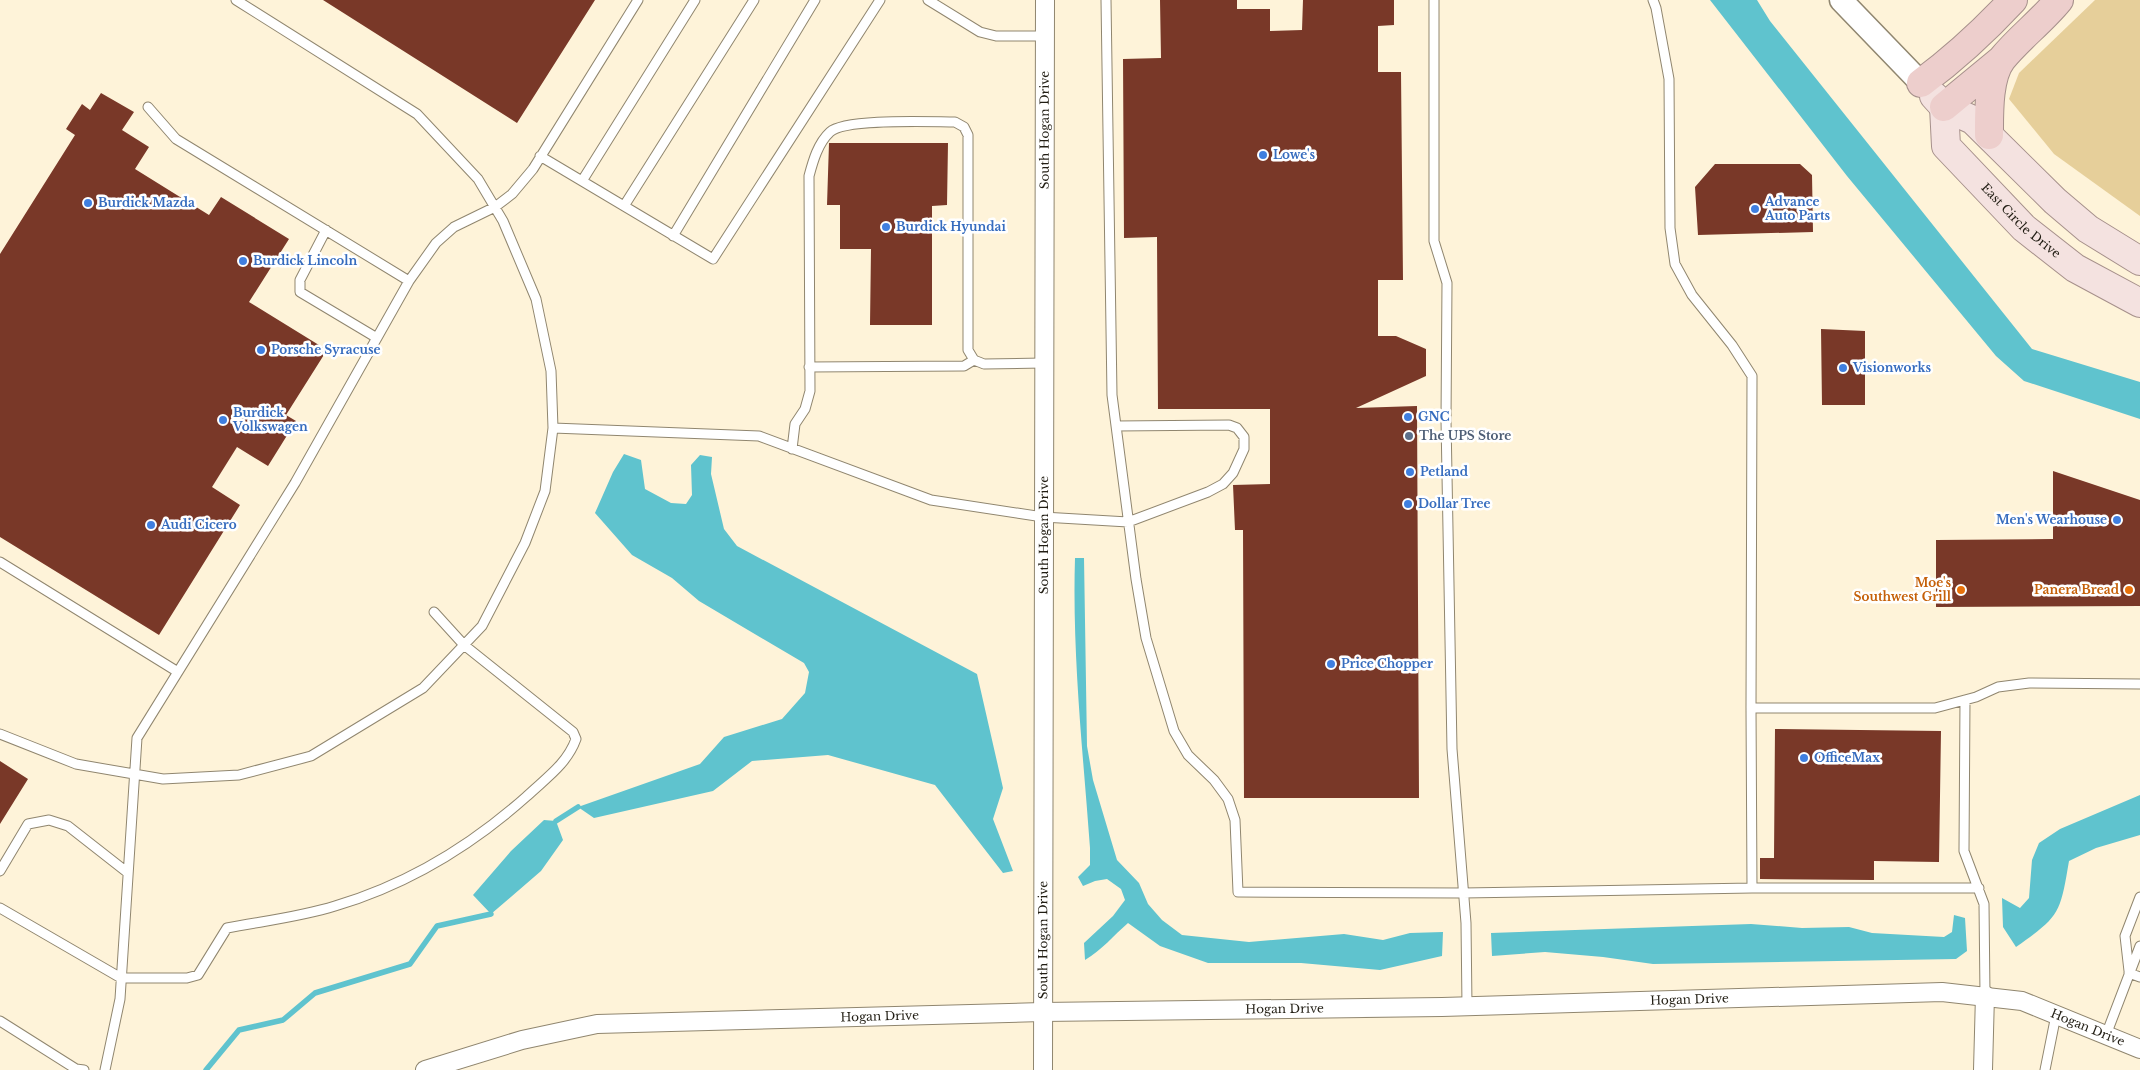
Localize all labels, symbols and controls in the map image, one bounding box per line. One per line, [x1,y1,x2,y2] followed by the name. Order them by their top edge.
[1037,71,1052,189] street label: South Hogan Drive
[1273,147,1315,162] place label: Lowe's
[1257,149,1269,161] marker: Lowe's
[1978,180,2064,261] street label: East Circle Drive
[1764,194,1831,223] place label: Advance Auto Parts
[98,195,195,210] place label: Burdick Mazda
[82,197,94,209] marker: Burdick Mazda
[1749,203,1761,215] marker: Advance Auto Parts
[896,219,1006,234] place label: Burdick Hyundai
[880,221,892,233] marker: Burdick Hyundai
[253,253,357,268] place label: Burdick Lincoln
[237,255,249,267] marker: Burdick Lincoln
[271,342,381,357] place label: Porsche Syracuse
[255,344,267,356] marker: Porsche Syracuse
[1852,360,1931,375] place label: Visionworks
[1837,362,1849,374] marker: Visionworks
[232,405,308,434] place label: Burdick Volkswagen
[1418,409,1450,424] place label: GNC
[1402,411,1414,423] marker: GNC
[217,414,229,426] marker: Burdick Volkswagen
[1419,428,1511,443] place label: The UPS Store
[1403,430,1415,442] marker: The UPS Store
[1420,464,1469,479] place label: Petland
[1404,466,1416,478] marker: Petland
[1036,476,1051,594] street label: South Hogan Drive
[1418,496,1490,511] place label: Dollar Tree
[1402,498,1414,510] marker: Dollar Tree
[1996,512,2107,527] place label: Men's Wearhouse
[2111,514,2123,526] marker: Men's Wearhouse
[160,517,237,532] place label: Audi Cicero
[145,519,157,531] marker: Audi Cicero
[1854,575,1952,604] place label: Moe's Southwest Grill
[2034,582,2120,597] place label: Panera Bread
[1955,584,1967,596] marker: Moe's Southwest Grill
[2123,584,2135,596] marker: Panera Bread
[1341,656,1433,671] place label: Price Chopper
[1325,658,1337,670] marker: Price Chopper
[1814,750,1880,765] place label: OfficeMax
[1798,752,1810,764] marker: OfficeMax
[1035,881,1050,999] street label: South Hogan Drive
[1650,990,1729,1008] street label: Hogan Drive
[1245,1000,1324,1016] street label: Hogan Drive
[2049,1005,2127,1049] street label: Hogan Drive
[840,1007,919,1024] street label: Hogan Drive

